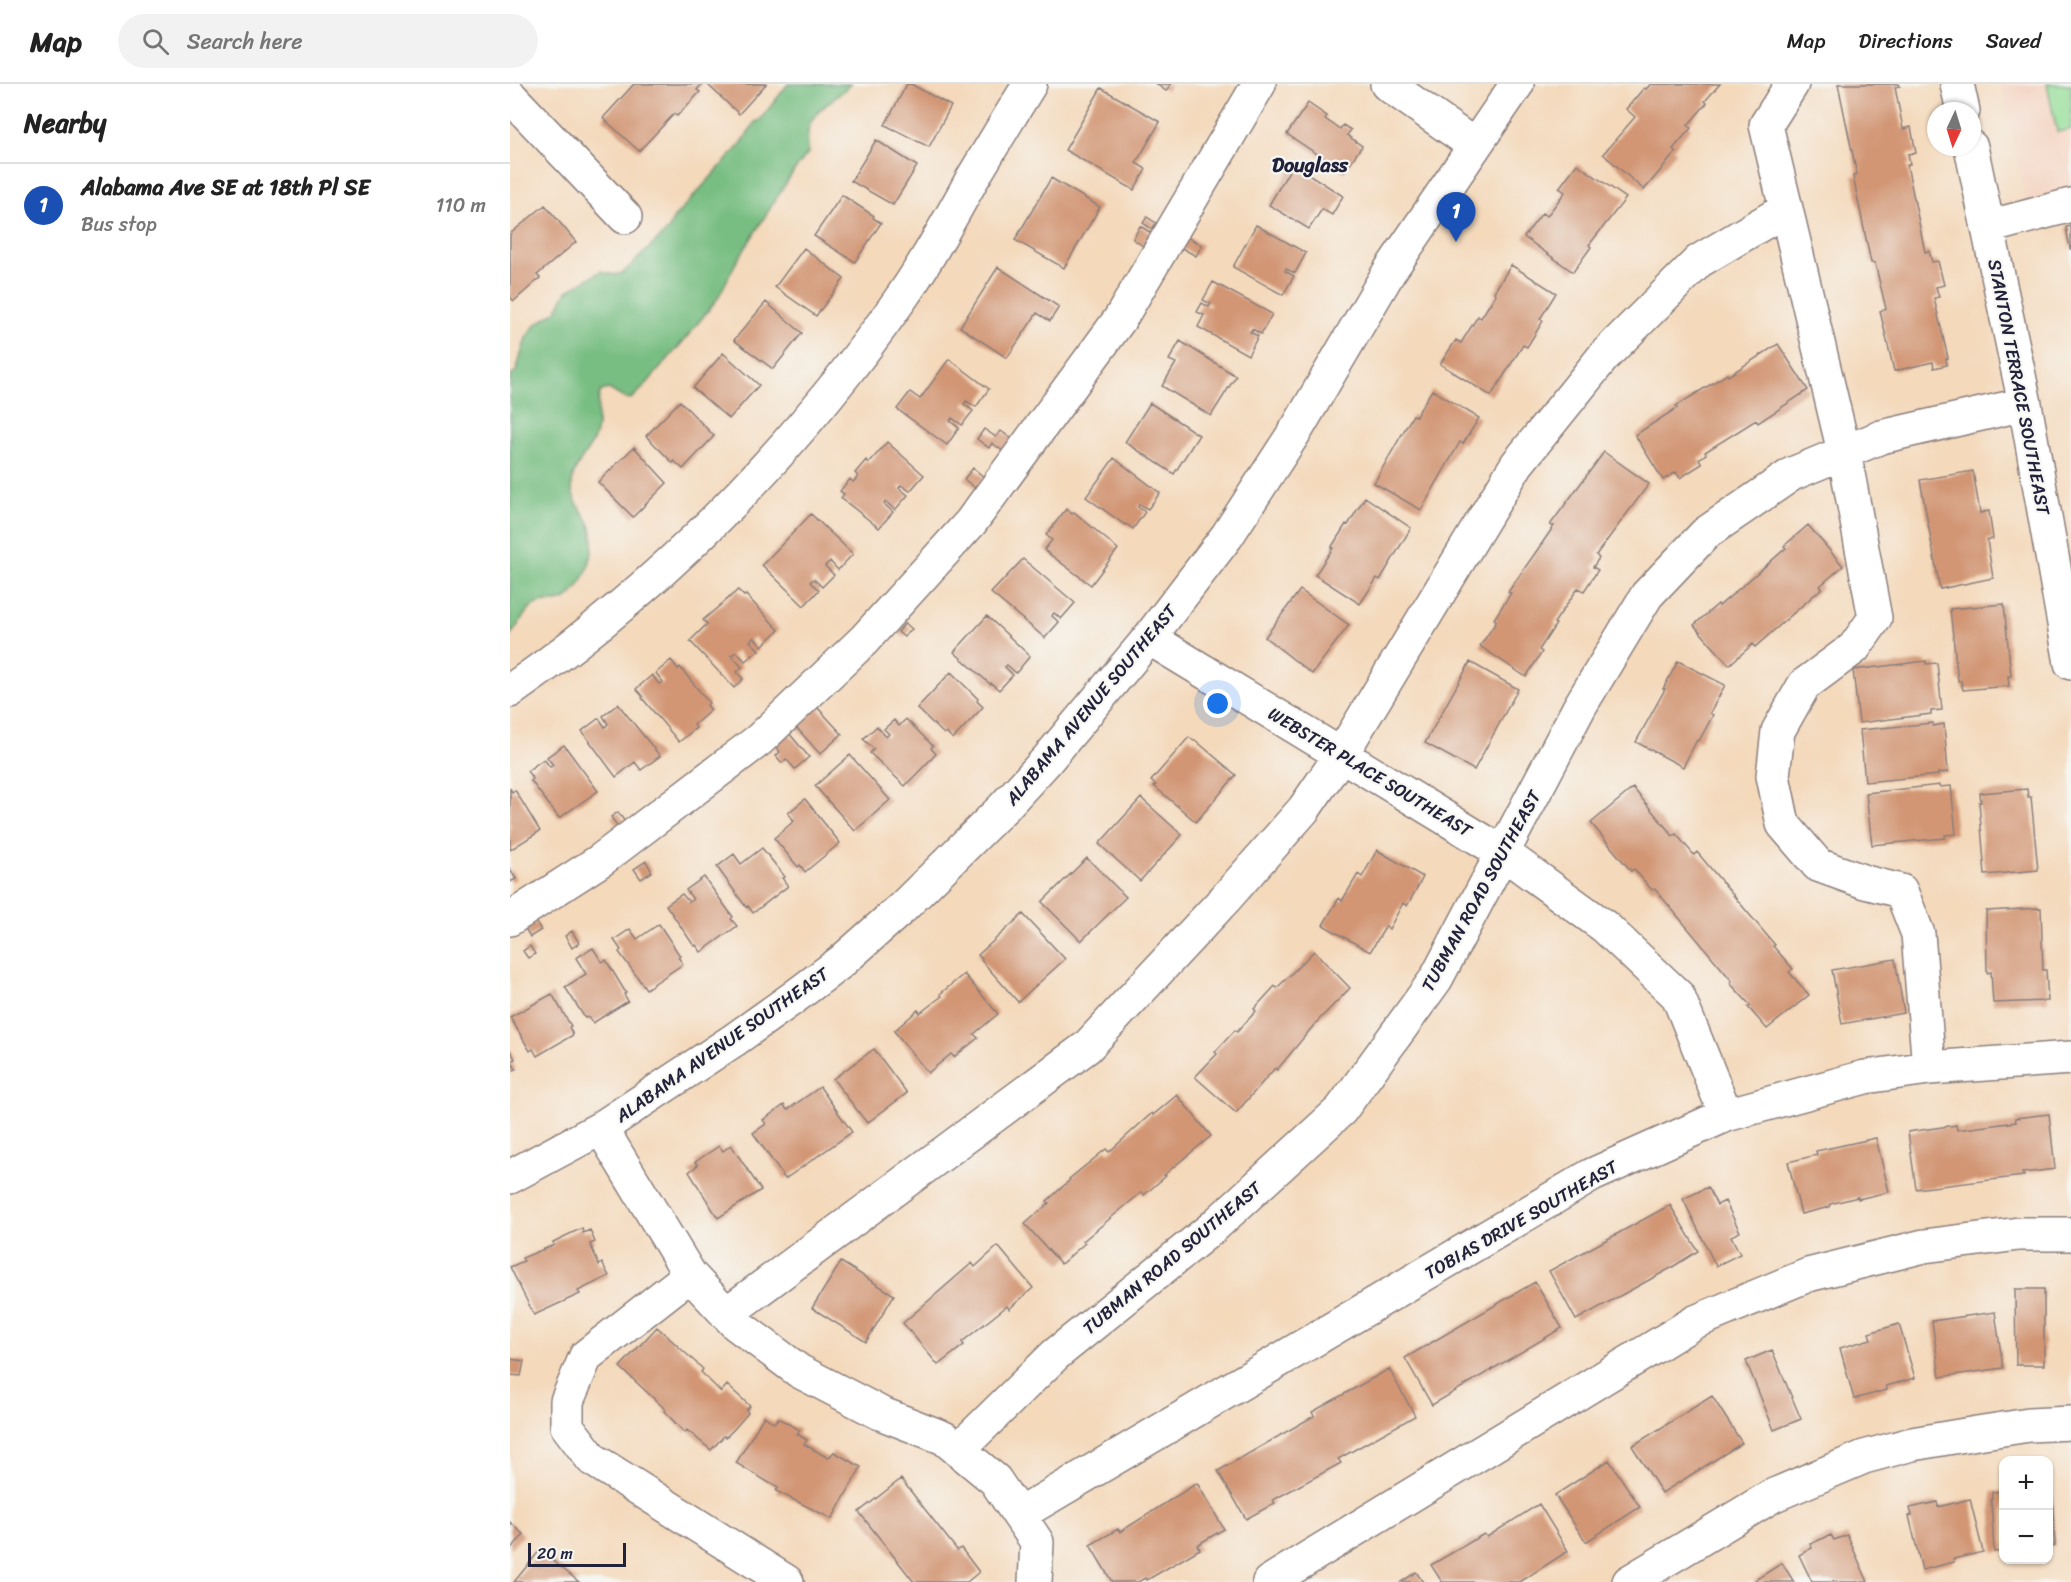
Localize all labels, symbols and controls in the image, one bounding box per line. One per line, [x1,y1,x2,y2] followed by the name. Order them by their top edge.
[118,14,538,68] search box
[30,17,82,66] text: Map
[187,22,303,61] text: Search here
[1787,22,1825,60] text: Map
[1858,22,1953,60] text: Directions
[1986,22,2041,60] text: Saved
[139,25,172,58] icon: search
[24,100,106,146] text: Nearby
[1927,102,1981,156] north arrow
[1272,148,1349,183] district label: Douglass
[81,168,370,207] text: Alabama Ave SE at 18th Pl SE
[39,188,48,223] text: 1
[436,188,486,223] text: 110 m
[1436,192,1476,242] pin: 1
[81,207,157,242] text: Bus stop
[1978,256,2060,519] street label: STANTON TERRACE SOUTHEAST
[996,596,1186,814] street label: ALABAMA AVENUE SOUTHEAST
[1203,689,1232,718] your location
[1262,698,1479,846] street label: WEBSTER PLACE SOUTHEAST
[1412,783,1550,998] street label: TUBMAN ROAD SOUTHEAST
[608,958,836,1132] street label: ALABAMA AVENUE SOUTHEAST
[1418,1151,1625,1289] street label: TOBIAS DRIVE SOUTHEAST
[1075,1172,1270,1343] street label: TUBMAN ROAD SOUTHEAST
[1999,1456,2053,1564] map controls
[1999,1456,2053,1510] button: +
[1999,1510,2053,1564] button: −
[537,1539,573,1568] text: 20 m
[528,1540,626,1568] scale bar

